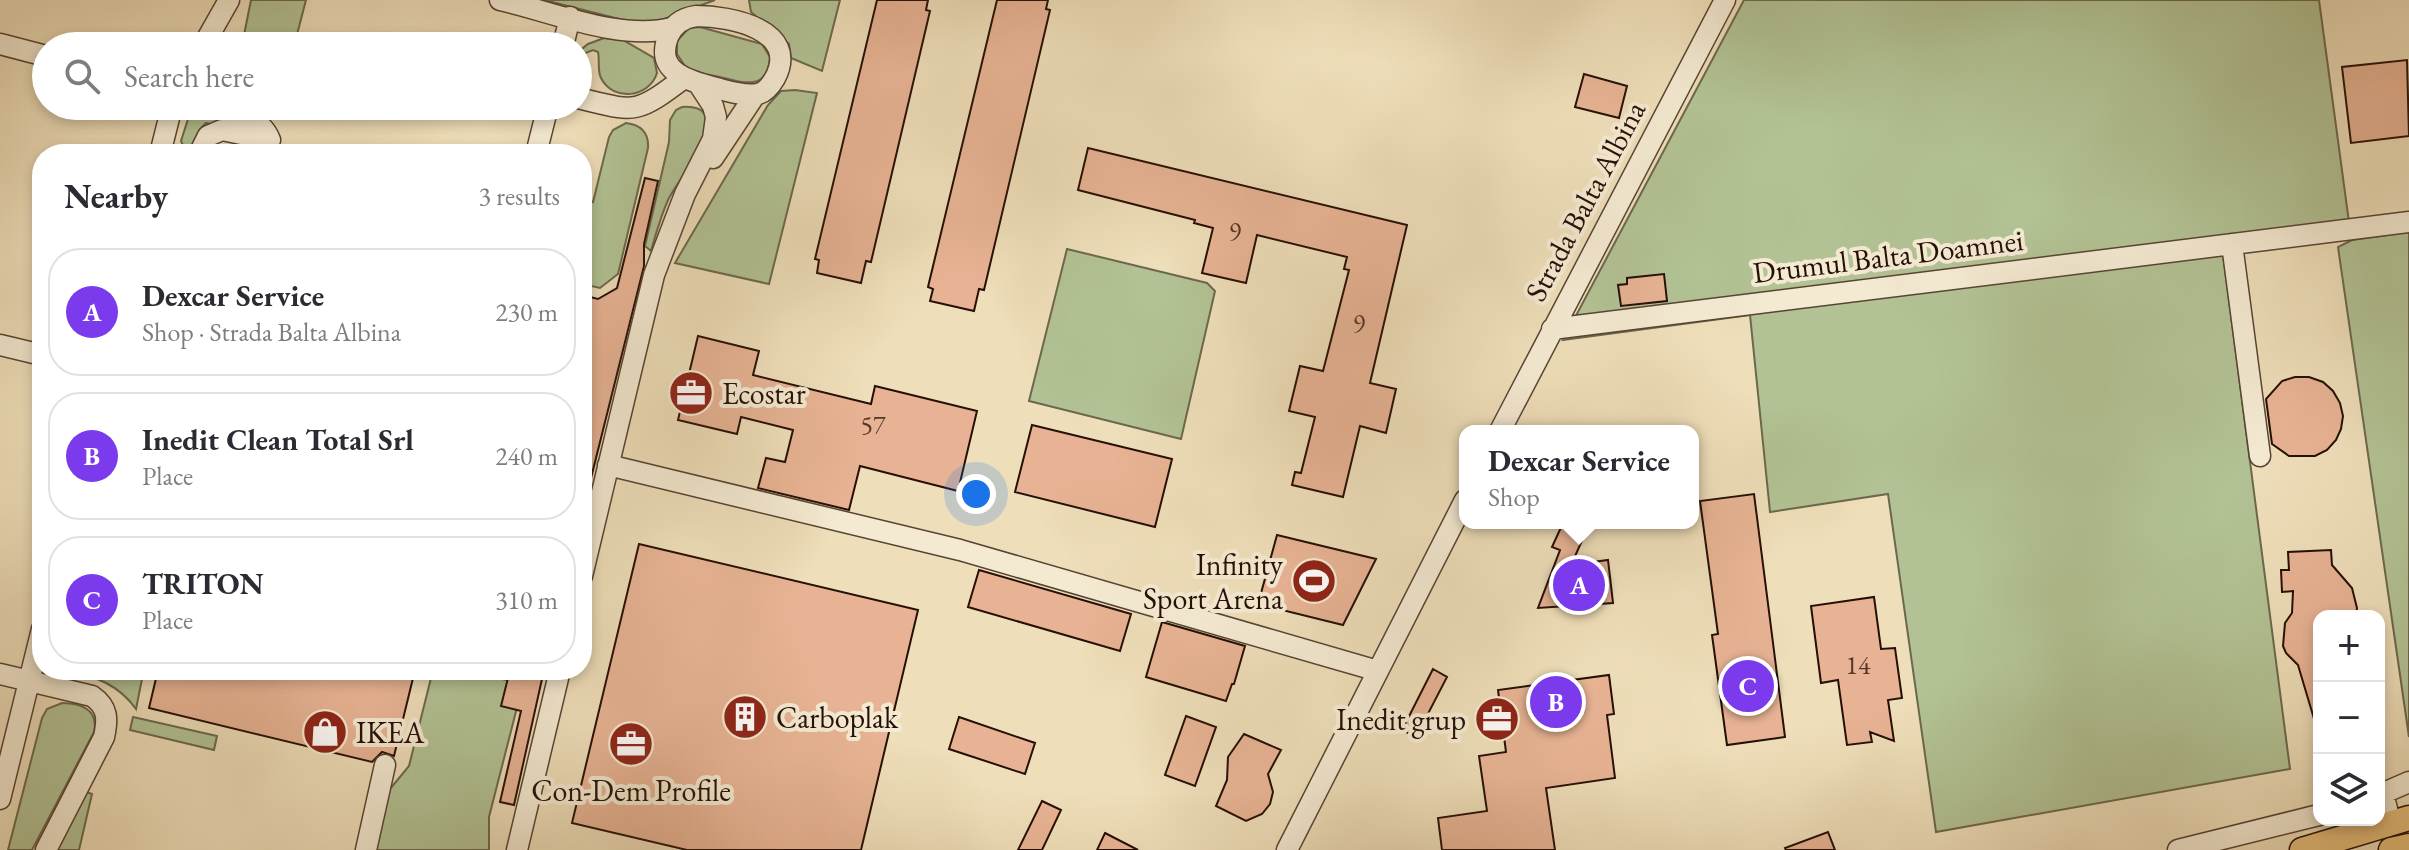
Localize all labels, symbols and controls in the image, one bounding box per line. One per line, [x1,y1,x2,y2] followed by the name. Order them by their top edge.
[32,32,592,120] search box
[60,54,104,98] icon: search
[124,57,254,96] text: Search here
[1516,94,1654,308] street label: Strada Balta Albina
[64,174,168,218] text: Nearby
[479,179,560,213] text: 3 results
[1229,215,1242,249] house number: 9
[1751,220,2025,292] street label: Drumul Balta Doamnei
[142,276,324,315] text: Dexcar Service
[83,295,101,329] text: A
[495,295,558,329] text: 230 m
[1353,307,1366,341] house number: 9
[142,315,401,349] text: Shop · Strada Balta Albina
[667,369,715,417] office icon: Ecostar
[722,374,806,413] place label: Ecostar
[861,408,886,442] house number: 57
[142,420,414,459] text: Inedit Clean Total Srl
[1459,425,1699,529] popup
[84,439,100,473] text: B
[495,439,558,473] text: 240 m
[1488,441,1670,480] text: Dexcar Service
[142,459,193,493] text: Place
[956,474,996,514] your location
[1488,480,1540,514] text: Shop
[1143,545,1284,618] place label: Infinity Sport Arena
[1553,555,1605,615] pin: A
[1290,557,1338,605] sports icon: Infinity Sport Arena
[142,564,264,603] text: TRITON
[83,583,101,617] text: C
[495,583,558,617] text: 310 m
[142,603,193,637] text: Place
[2313,610,2385,826] map controls
[2313,610,2385,682] button: +
[1846,648,1871,682] house number: 14
[1722,656,1774,716] pin: C
[1530,672,1582,732] pin: B
[2313,682,2385,754] button: −
[721,693,769,741] building icon: Carboplak
[1473,695,1521,743] office icon: Inedit grup
[776,698,899,737] place label: Carboplak
[1336,700,1466,739] place label: Inedit grup
[301,708,349,756] shop icon: IKEA
[356,713,425,752] place label: IKEA
[607,720,655,768] office icon: Con-Dem Profile
[2313,754,2385,826] button: layers
[531,771,731,810] place label: Con-Dem Profile

